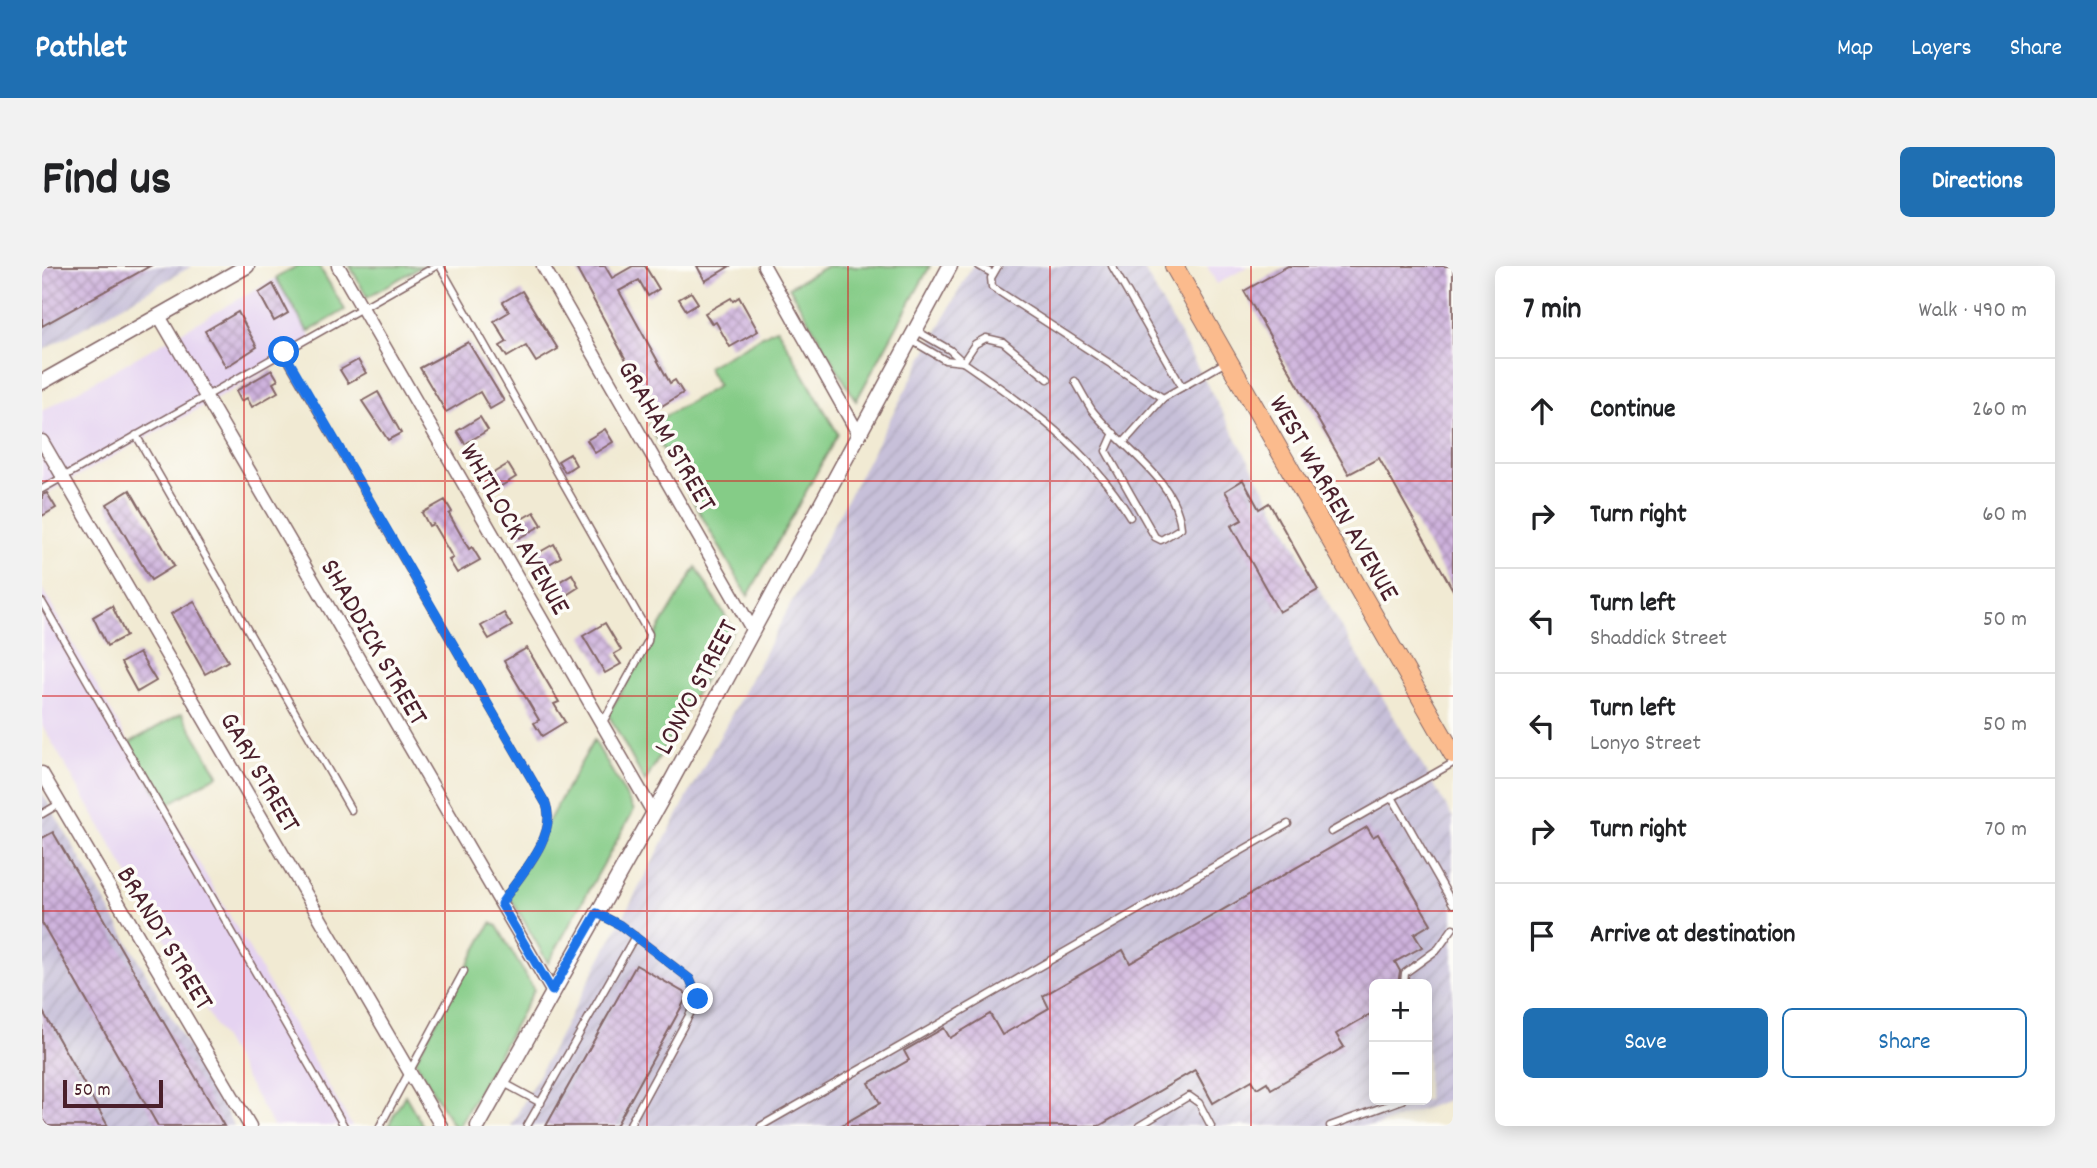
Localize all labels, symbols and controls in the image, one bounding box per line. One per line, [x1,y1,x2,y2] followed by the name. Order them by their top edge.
[35,26,127,73] text: Pathlet
[1837,32,1873,66] text: Map
[1911,32,1972,66] text: Layers
[2010,32,2062,66] text: Share
[42,147,171,217] text: Find us
[1900,147,2055,217] button: Directions
[1523,290,1581,333] text: 7 min
[1919,295,2027,328] text: Walk · 490 m
[268,336,299,367] route start
[605,354,724,521] street label: GRAHAM STREET
[1256,389,1407,610] street label: WEST WARREN AVENUE
[1523,392,1561,430] icon: ahead
[1590,392,1675,429] text: Continue
[1972,394,2027,427] text: 260 m
[447,437,578,624] street label: WHITLOCK AVENUE
[1523,497,1561,535] icon: right
[1590,497,1687,534] text: Turn right
[1982,499,2027,532] text: 60 m
[308,553,436,734] street label: SHADDICK STREET
[1590,586,1676,623] text: Turn left
[1523,602,1561,640] icon: left
[1983,604,2027,637] text: 50 m
[646,614,751,763] street label: LONYO STREET
[1590,623,1727,656] text: Shaddick Street
[1590,691,1676,728] text: Turn left
[207,706,308,841] street label: GARY STREET
[1523,707,1561,745] icon: left
[1983,709,2027,742] text: 50 m
[1590,728,1701,761] text: Lonyo Street
[1523,812,1561,850] icon: right
[1590,812,1687,849] text: Turn right
[1985,814,2027,847] text: 70 m
[104,860,222,1019] street label: BRANDT STREET
[1523,917,1561,955] icon: arrive
[1590,917,1795,954] text: Arrive at destination
[1369,979,1432,1105] map controls
[1369,979,1432,1042] button: +
[682,983,713,1014] route end
[1523,1008,1768,1078] button: Save
[1782,1008,2027,1078] button: Share
[1369,1042,1432,1105] button: −
[63,1077,163,1109] scale bar
[74,1078,111,1105] text: 50 m

